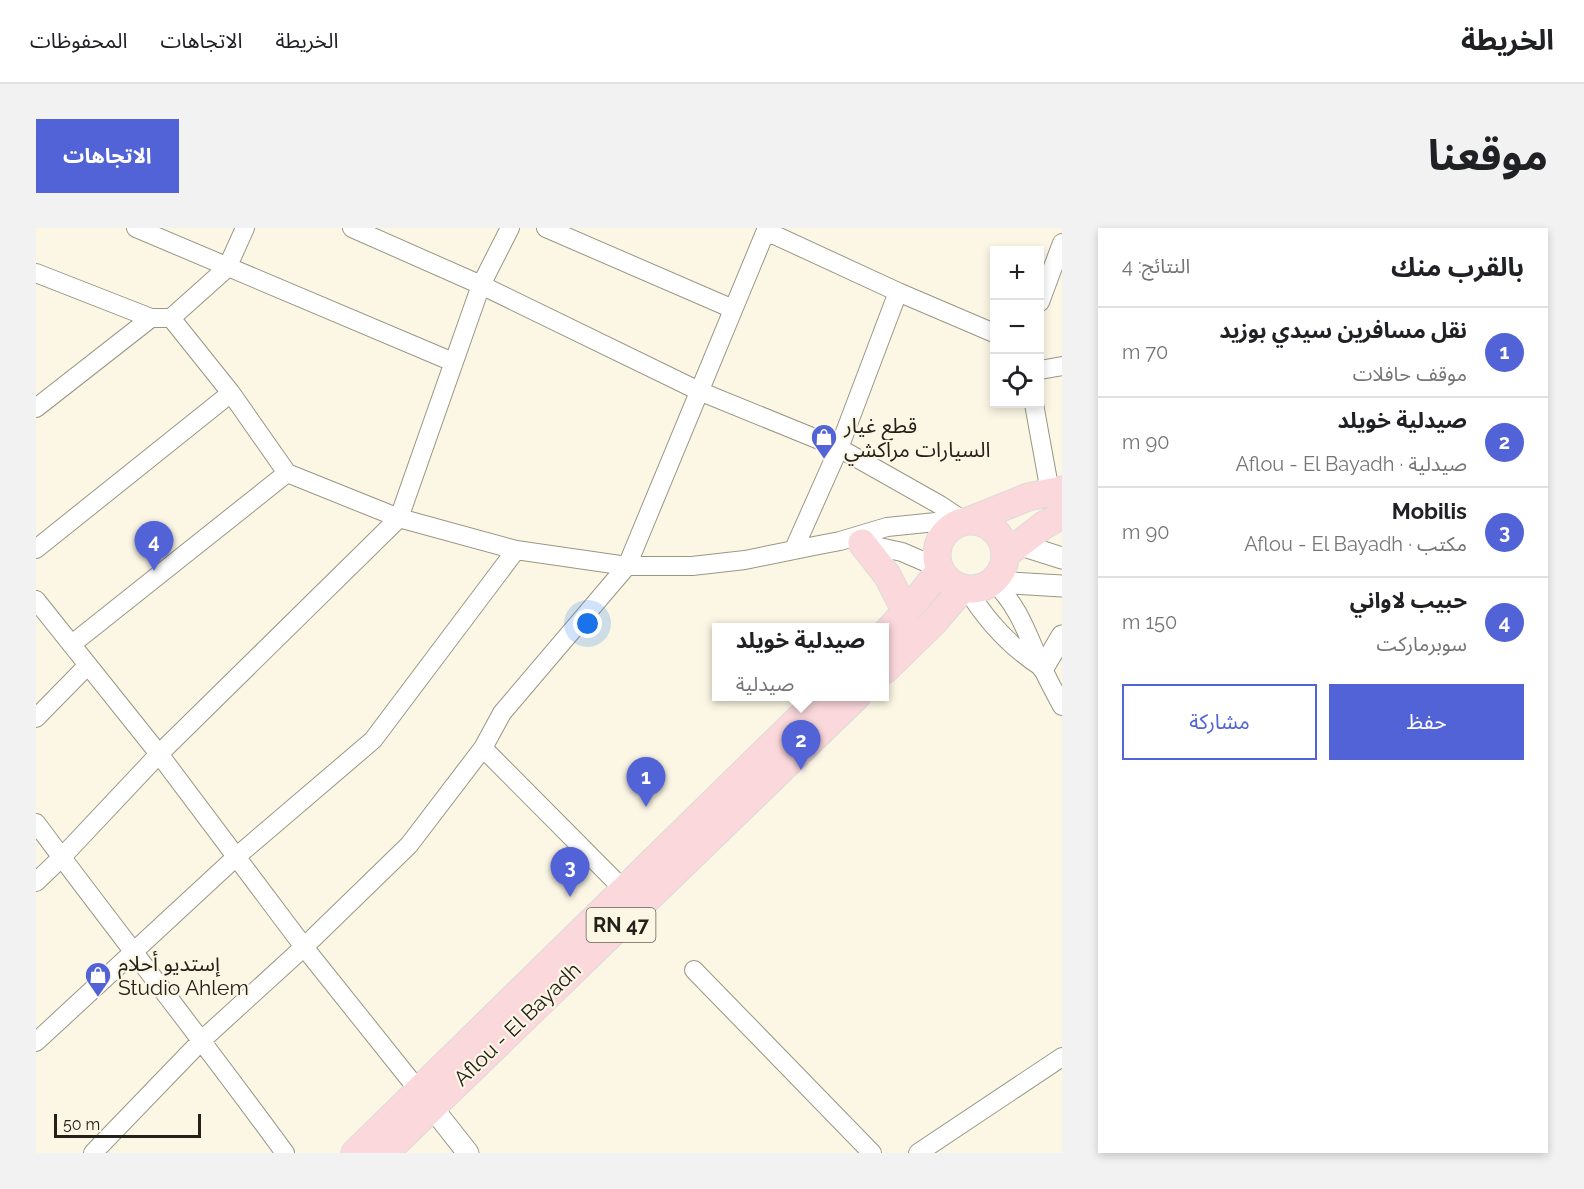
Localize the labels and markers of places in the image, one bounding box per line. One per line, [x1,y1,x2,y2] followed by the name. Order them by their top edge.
[843,413,990,465] place label: قطع غيار السيارات مراكشي
[809,422,839,460] shop icon: قطع غيار السيارات مراكشي
[134,522,174,571] pin: 4
[782,720,820,770] pin: 2
[626,758,666,807] pin: 1
[550,848,590,897] pin: 3
[118,951,249,1000] place label: إستديو أحلام Studio Ahlem
[83,960,113,998] shop icon: إستديو أحلام Studio Ahlem

